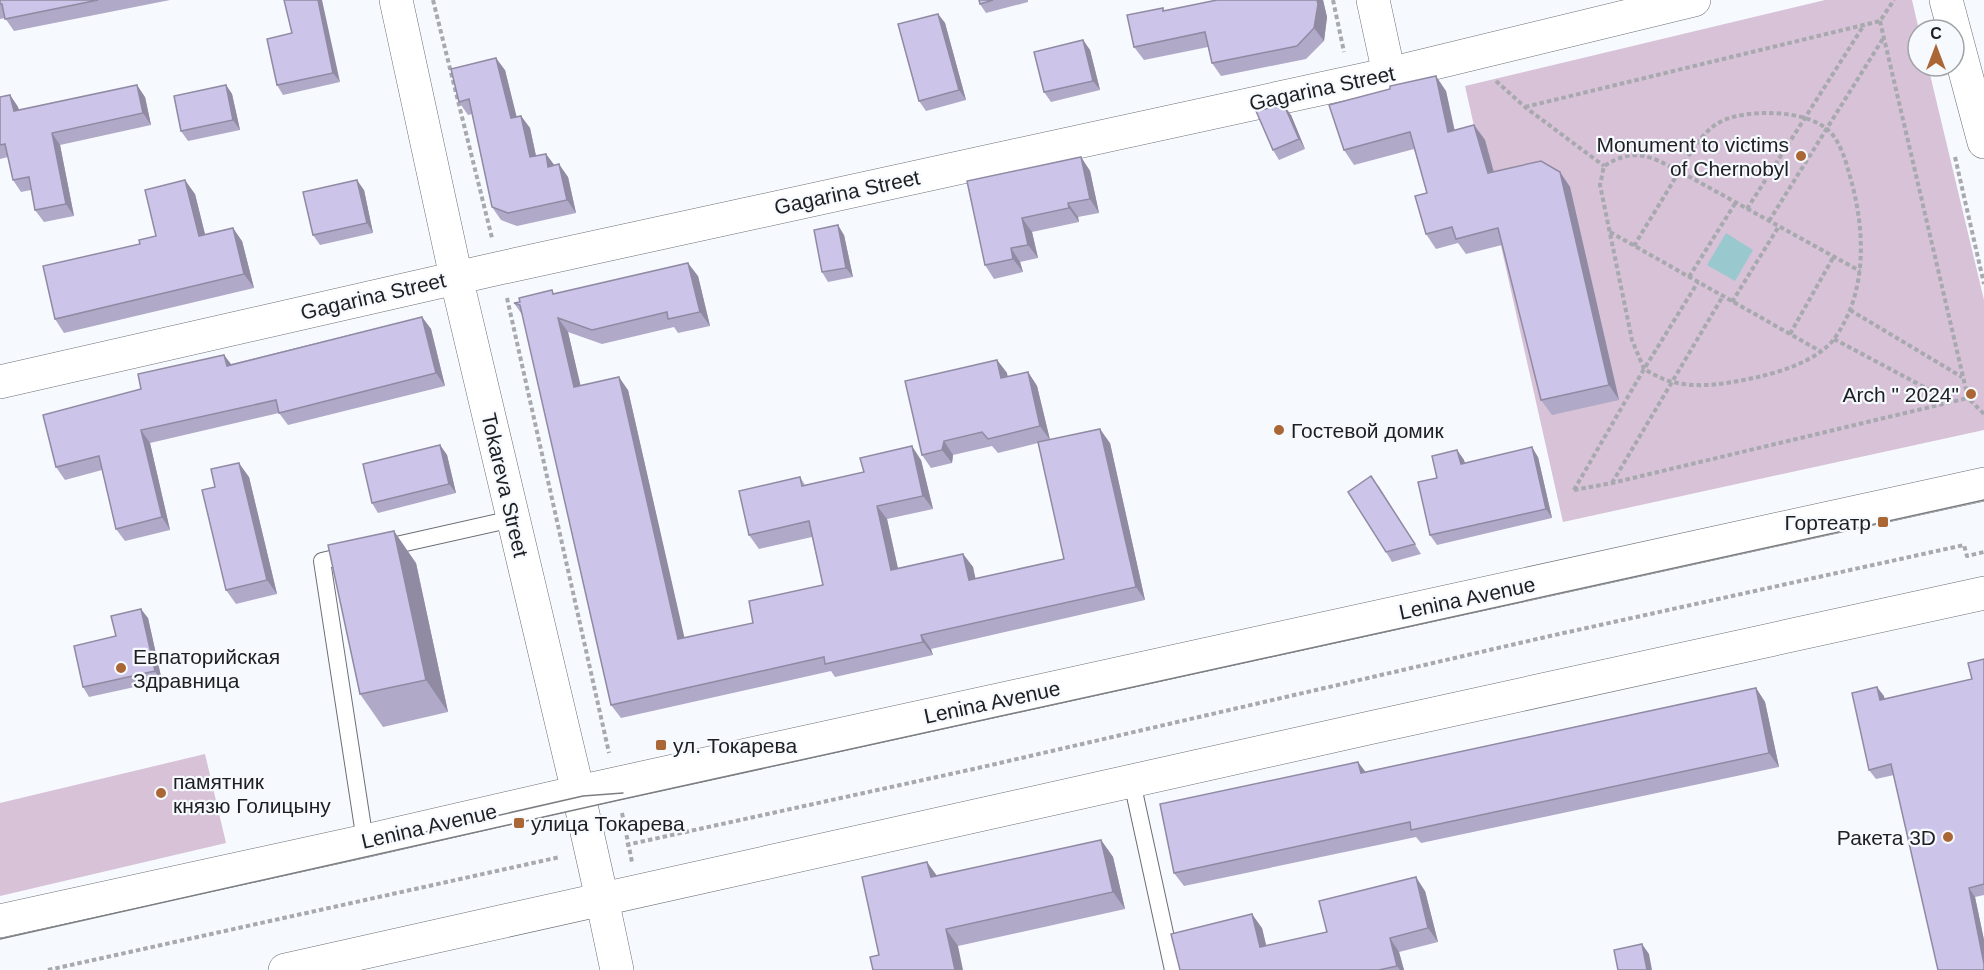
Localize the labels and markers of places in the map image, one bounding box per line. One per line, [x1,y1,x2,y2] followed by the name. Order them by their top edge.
[1596,133,1789,180] place label: Monument to victims of Chernobyl
[1794,149,1808,163] marker: Monument to victims of Chernobyl
[1843,383,1959,406] place label: Arch " 2024"
[1964,387,1978,401] marker: Arch " 2024"
[1291,419,1444,442] place label: Гостевой домик
[1272,423,1286,437] marker: Гостевой домик
[1785,511,1871,534] place label: Гортеатр
[1876,515,1890,529] marker: Гортеатр
[133,645,280,692] place label: Евпаторийская Здравница
[114,661,128,675] marker: Евпаторийская Здравница
[673,734,797,757] place label: ул. Токарева
[654,738,668,752] marker: ул. Токарева
[173,770,331,817] place label: памятник князю Голицыну
[154,786,168,800] marker: памятник князю Голицыну
[531,812,685,835] place label: улица Токарева
[512,816,526,830] marker: улица Токарева
[1837,826,1936,849] place label: Ракета 3D
[1941,830,1955,844] marker: Ракета 3D

